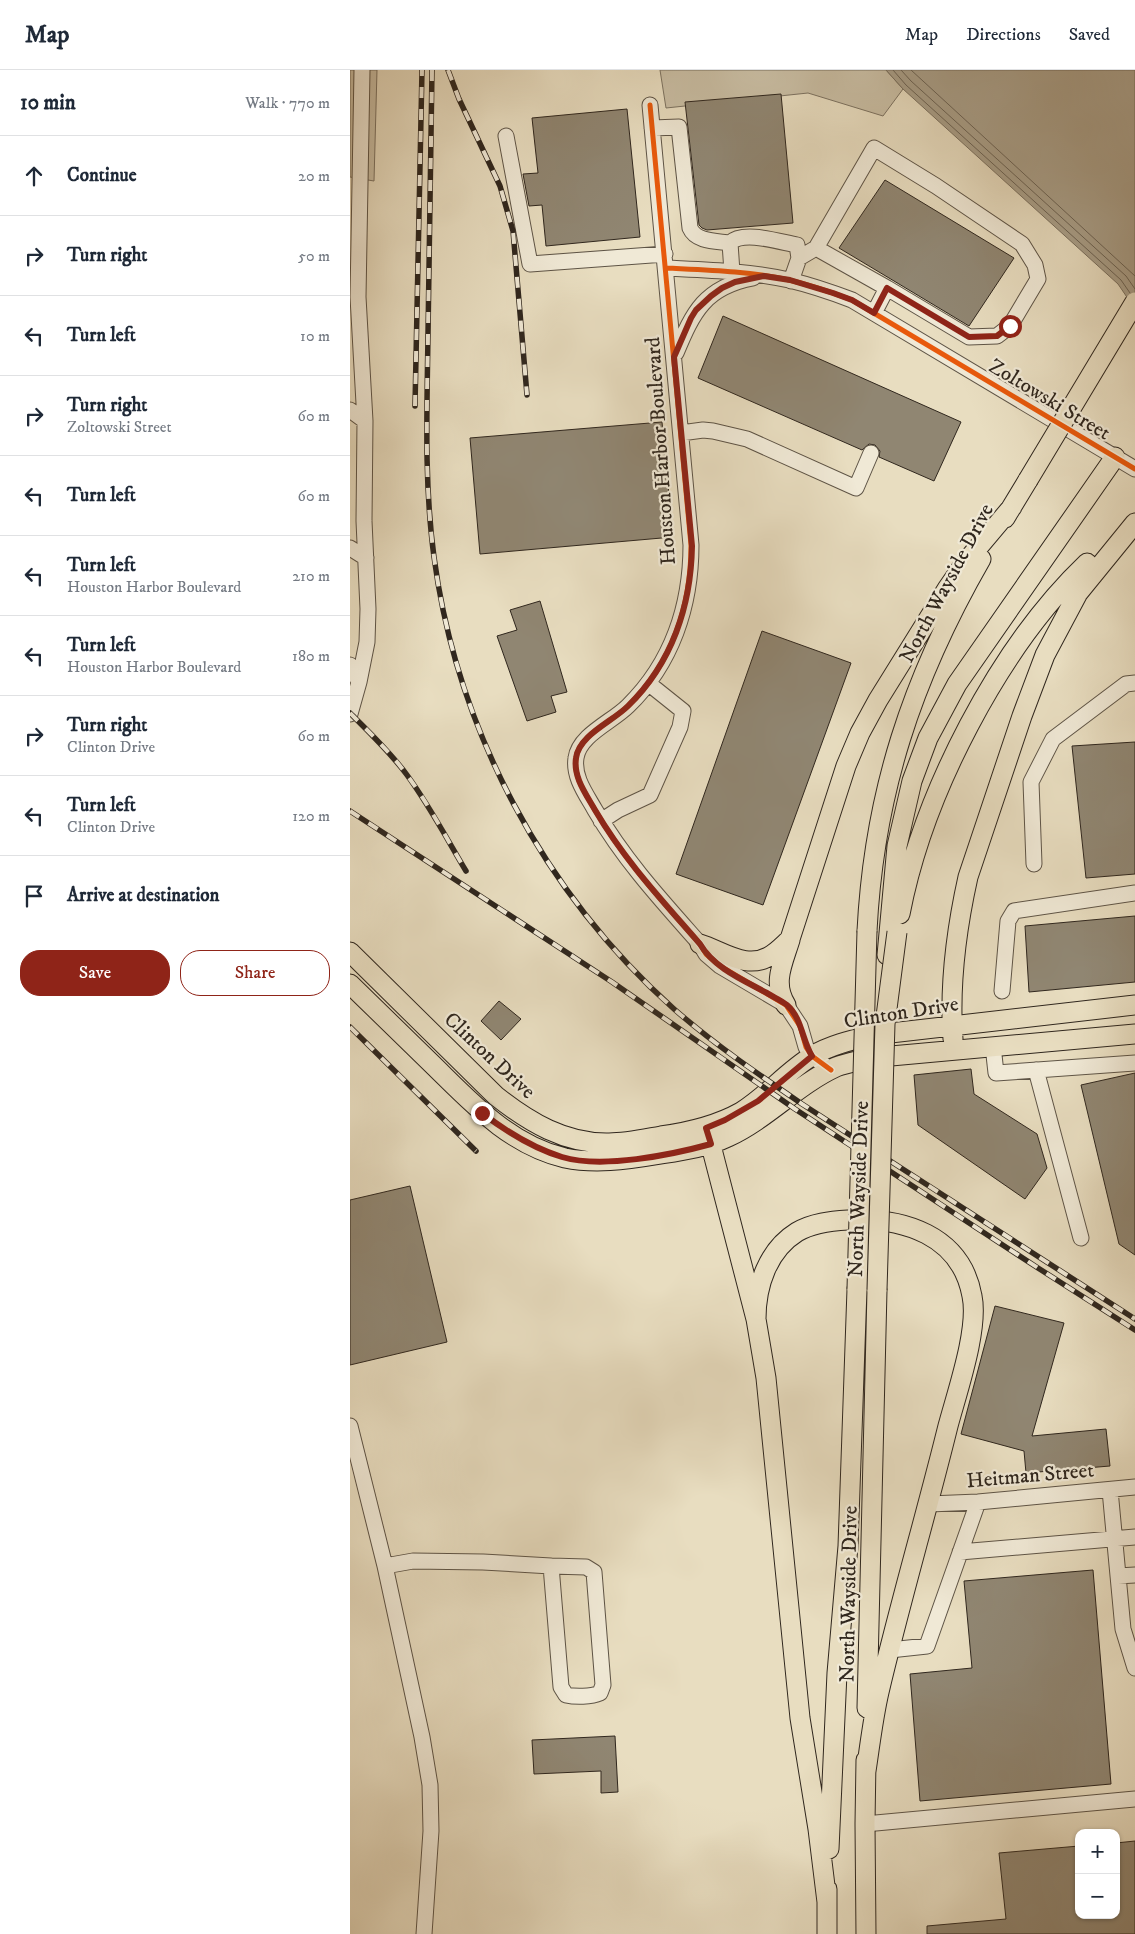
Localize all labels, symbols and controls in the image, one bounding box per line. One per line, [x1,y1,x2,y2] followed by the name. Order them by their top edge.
[25,20,69,50] text: Map
[905,24,938,46] text: Map
[966,24,1041,46] text: Directions
[1069,24,1110,46] text: Saved
[20,90,76,116] text: 10 min
[245,93,330,113] text: Walk · 770 m
[20,162,48,190] icon: ahead
[67,164,137,187] text: Continue
[298,166,330,186] text: 20 m
[20,242,48,270] icon: right
[67,244,147,267] text: Turn right
[298,246,330,266] text: 50 m
[999,315,1022,338] route start
[20,322,48,350] icon: left
[67,324,136,347] text: Turn left
[300,326,330,346] text: 10 m
[640,335,682,566] street label: Houston Harbor Boulevard
[984,353,1115,446] street label: Zoltowski Street
[67,394,147,417] text: Turn right
[20,402,48,430] icon: right
[298,406,330,426] text: 60 m
[67,417,172,437] text: Zoltowski Street
[20,482,48,510] icon: left
[67,484,136,507] text: Turn left
[298,486,330,506] text: 60 m
[894,499,1000,668] street label: North Wayside Drive
[67,554,136,577] text: Turn left
[20,562,48,590] icon: left
[292,566,330,586] text: 210 m
[67,577,241,597] text: Houston Harbor Boulevard
[67,634,136,657] text: Turn left
[20,642,48,670] icon: left
[292,646,330,666] text: 180 m
[67,657,241,677] text: Houston Harbor Boulevard
[67,714,147,737] text: Turn right
[20,722,48,750] icon: right
[298,726,330,746] text: 60 m
[67,737,155,757] text: Clinton Drive
[67,794,136,817] text: Turn left
[20,802,48,830] icon: left
[292,806,330,826] text: 120 m
[67,817,155,837] text: Clinton Drive
[20,882,48,910] icon: arrive
[67,884,219,907] text: Arrive at destination
[20,950,170,996] button: Save
[180,950,330,996] button: Share
[842,991,961,1035] street label: Clinton Drive
[438,1007,541,1105] street label: Clinton Drive
[843,1100,875,1278] street label: North Wayside Drive
[471,1102,494,1125] route end
[965,1457,1095,1495] street label: Heitman Street
[834,1505,864,1683] street label: North Wayside Drive
[1075,1829,1120,1919] map controls
[1075,1829,1120,1874] button: +
[1075,1874,1120,1919] button: −

